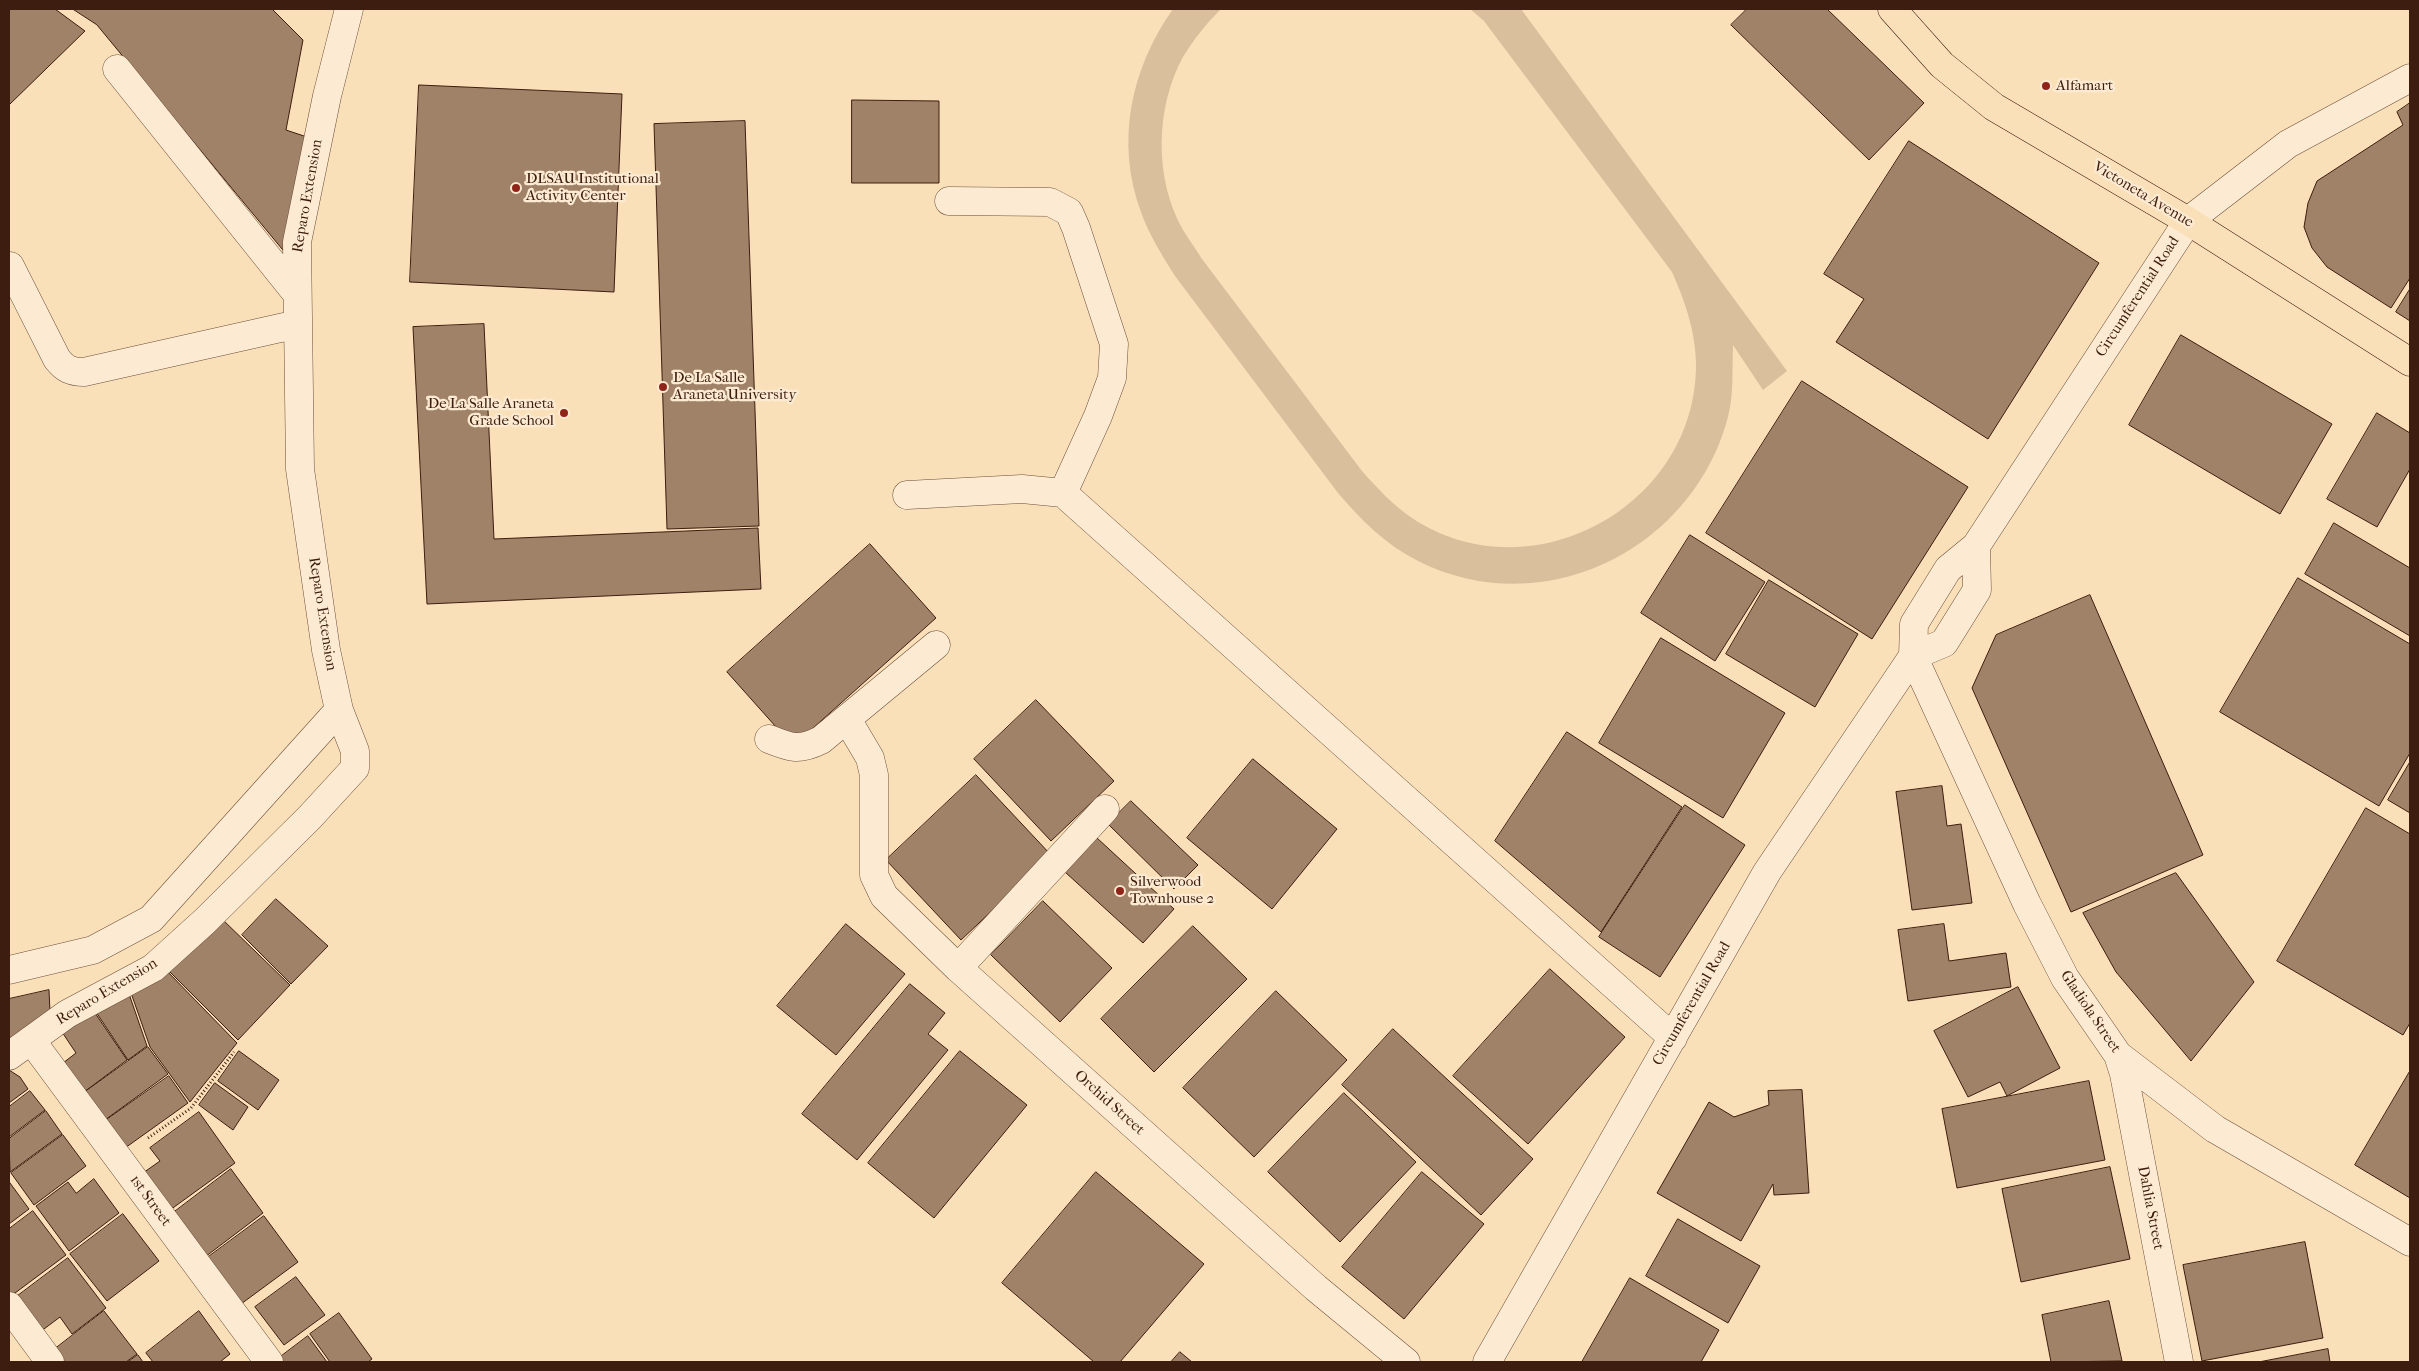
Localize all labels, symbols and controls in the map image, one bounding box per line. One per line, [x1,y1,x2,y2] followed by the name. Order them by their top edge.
[2056,77,2113,95] place label: Alfamart
[2040,80,2052,92] marker: Alfamart
[289,138,327,254] street label: Reparo Extension
[2090,158,2196,232] street label: Victoneta Avenue
[526,170,659,205] place label: DLSAU Institutional Activity Center
[510,182,522,194] marker: DLSAU Institutional Activity Center
[2092,233,2184,361] street label: Circumferential Road
[673,369,796,404] place label: De La Salle Araneta University
[657,381,669,393] marker: De La Salle Araneta University
[428,395,554,430] place label: De La Salle Araneta Grade School
[558,407,570,419] marker: De La Salle Araneta Grade School
[304,556,340,672] street label: Reparo Extension
[1130,873,1214,908] place label: Silverwood Townhouse 2
[1114,885,1126,897] marker: Silverwood Townhouse 2
[1649,939,1735,1069] street label: Circumferential Road
[53,955,161,1029] street label: Reparo Extension
[2056,967,2124,1057] street label: Gladiola Street
[1070,1067,1148,1139] street label: Orchid Street
[2133,1165,2167,1251] street label: Dahlia Street
[125,1172,175,1230] street label: 1st Street

